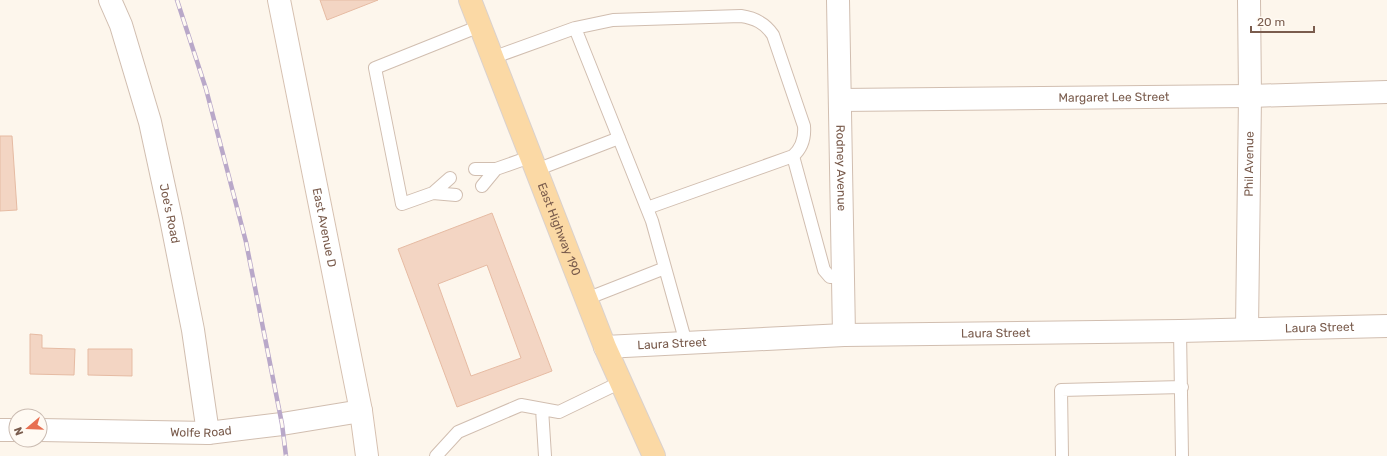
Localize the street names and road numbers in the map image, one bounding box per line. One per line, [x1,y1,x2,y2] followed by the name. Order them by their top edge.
[1058,90,1170,105] street label: Margaret Lee Street
[833,125,849,212] street label: Rodney Avenue
[1242,131,1257,197] street label: Phil Avenue
[535,181,584,278] street label: East Highway 190
[157,182,183,244] street label: Joe's Road
[310,187,339,268] street label: East Avenue D
[1285,320,1355,335] street label: Laura Street
[961,326,1031,341] street label: Laura Street
[637,335,707,352] street label: Laura Street
[170,423,233,440] street label: Wolfe Road

